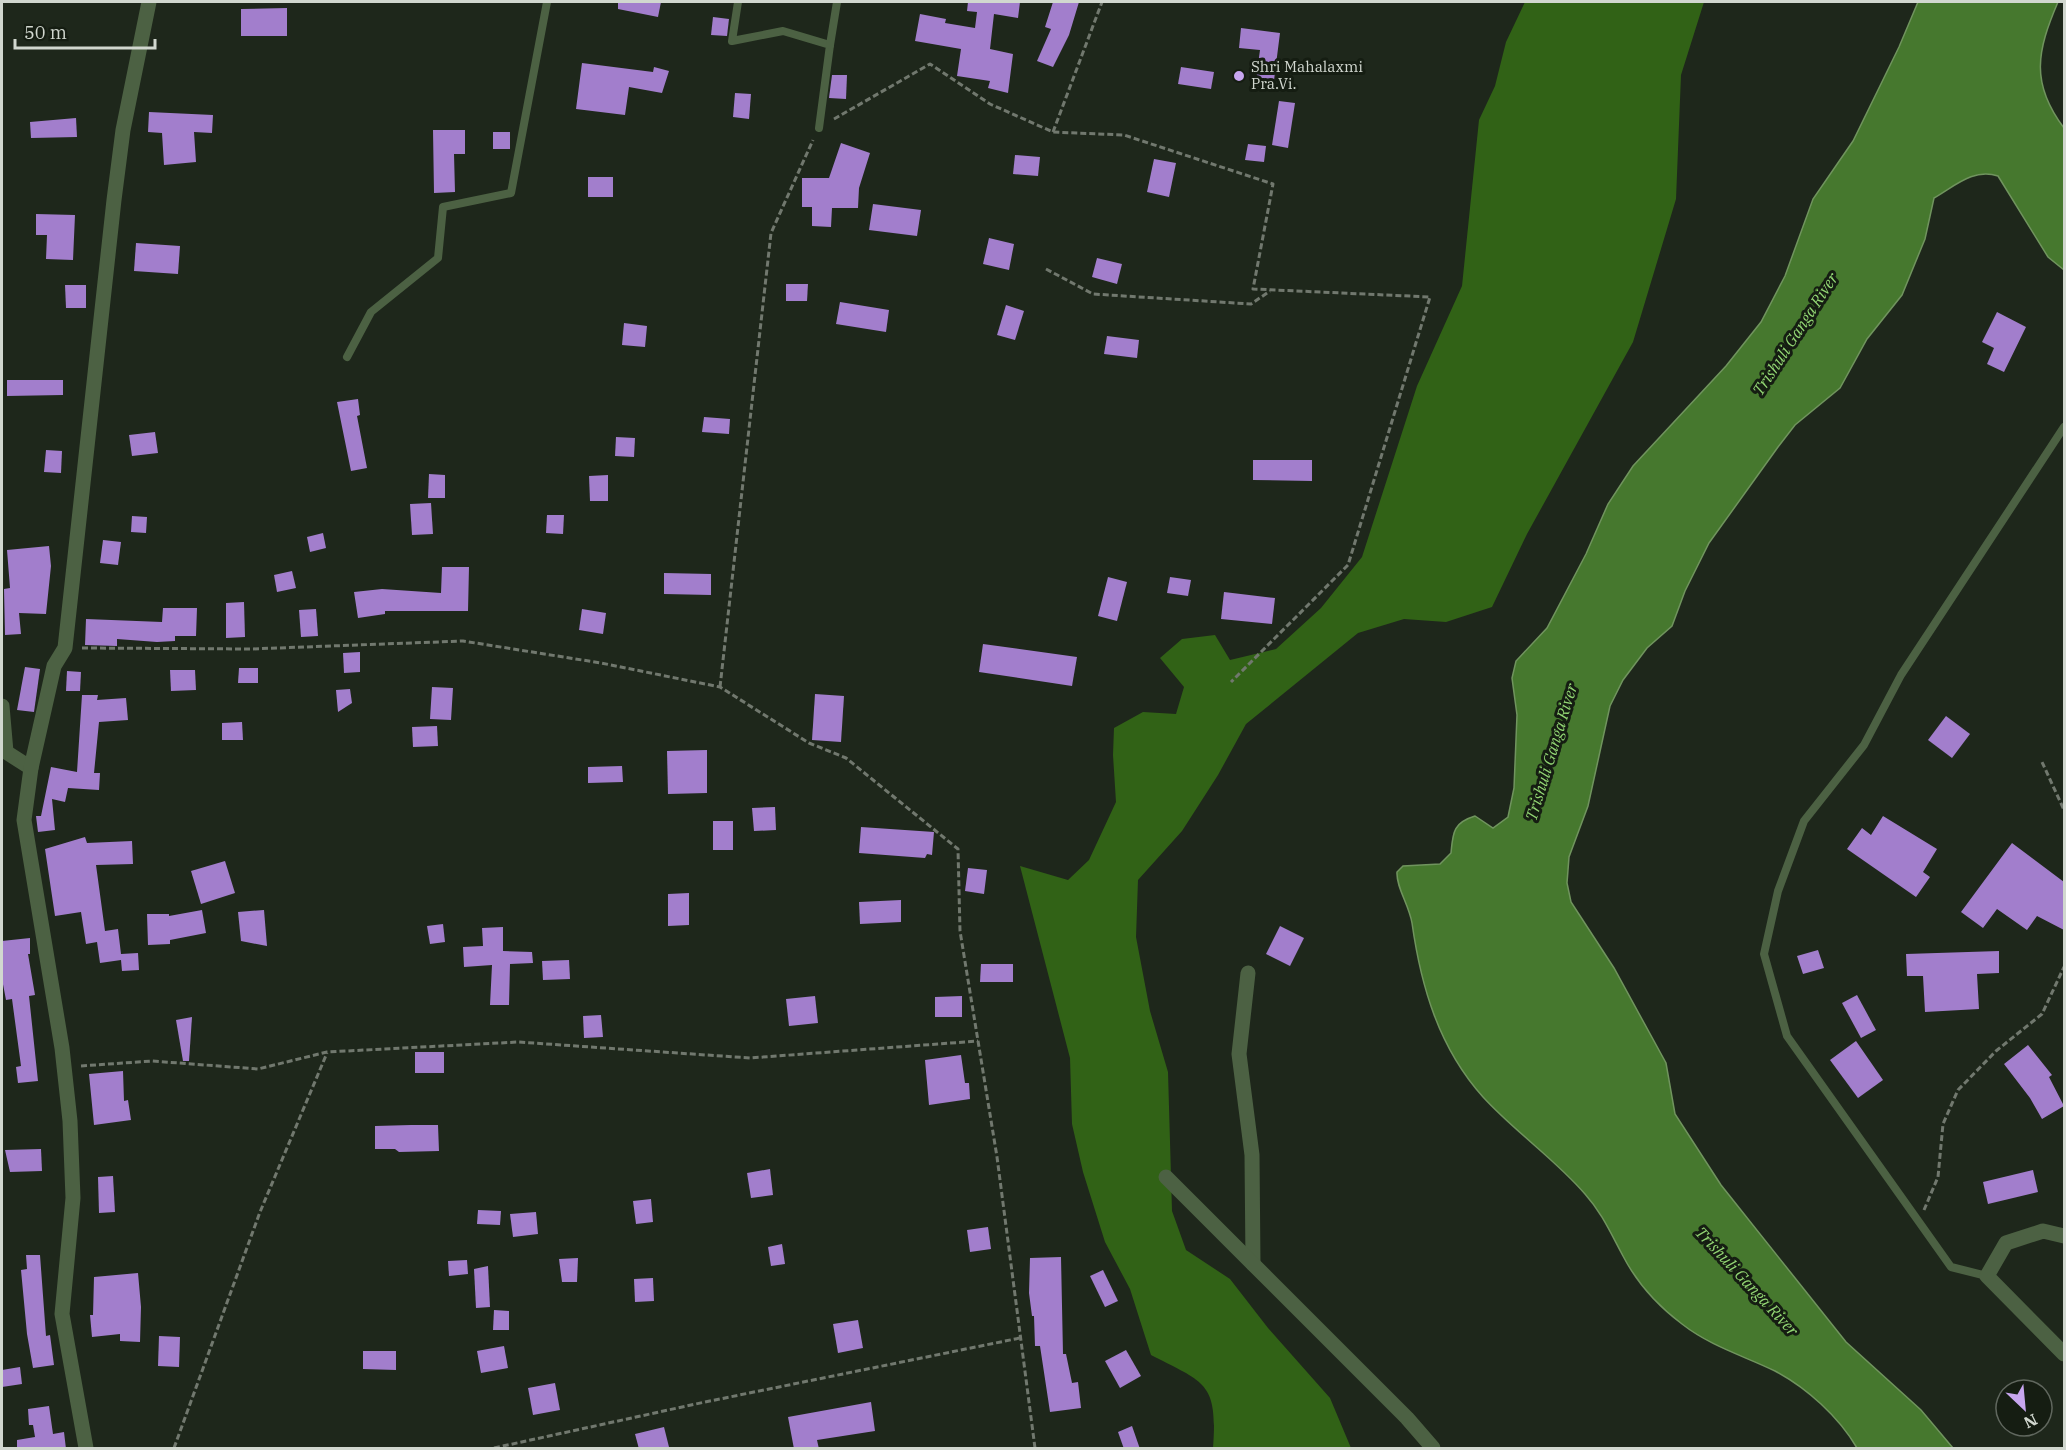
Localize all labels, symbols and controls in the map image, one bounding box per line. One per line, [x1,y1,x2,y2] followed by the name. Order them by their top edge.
[15,12,154,50] scale bar
[24,21,67,44] text: 50 m
[1251,57,1363,93] place label: Shri Mahalaxmi Pra.Vi.
[1232,69,1246,83] marker: Shri Mahalaxmi Pra.Vi.
[1748,268,1843,399] water label: Trishuli Ganga River
[1521,680,1582,823] water label: Trishuli Ganga River
[1691,1222,1803,1341] water label: Trishuli Ganga River
[1994,1378,2054,1438] north arrow
[2021,1410,2041,1433] text: N

